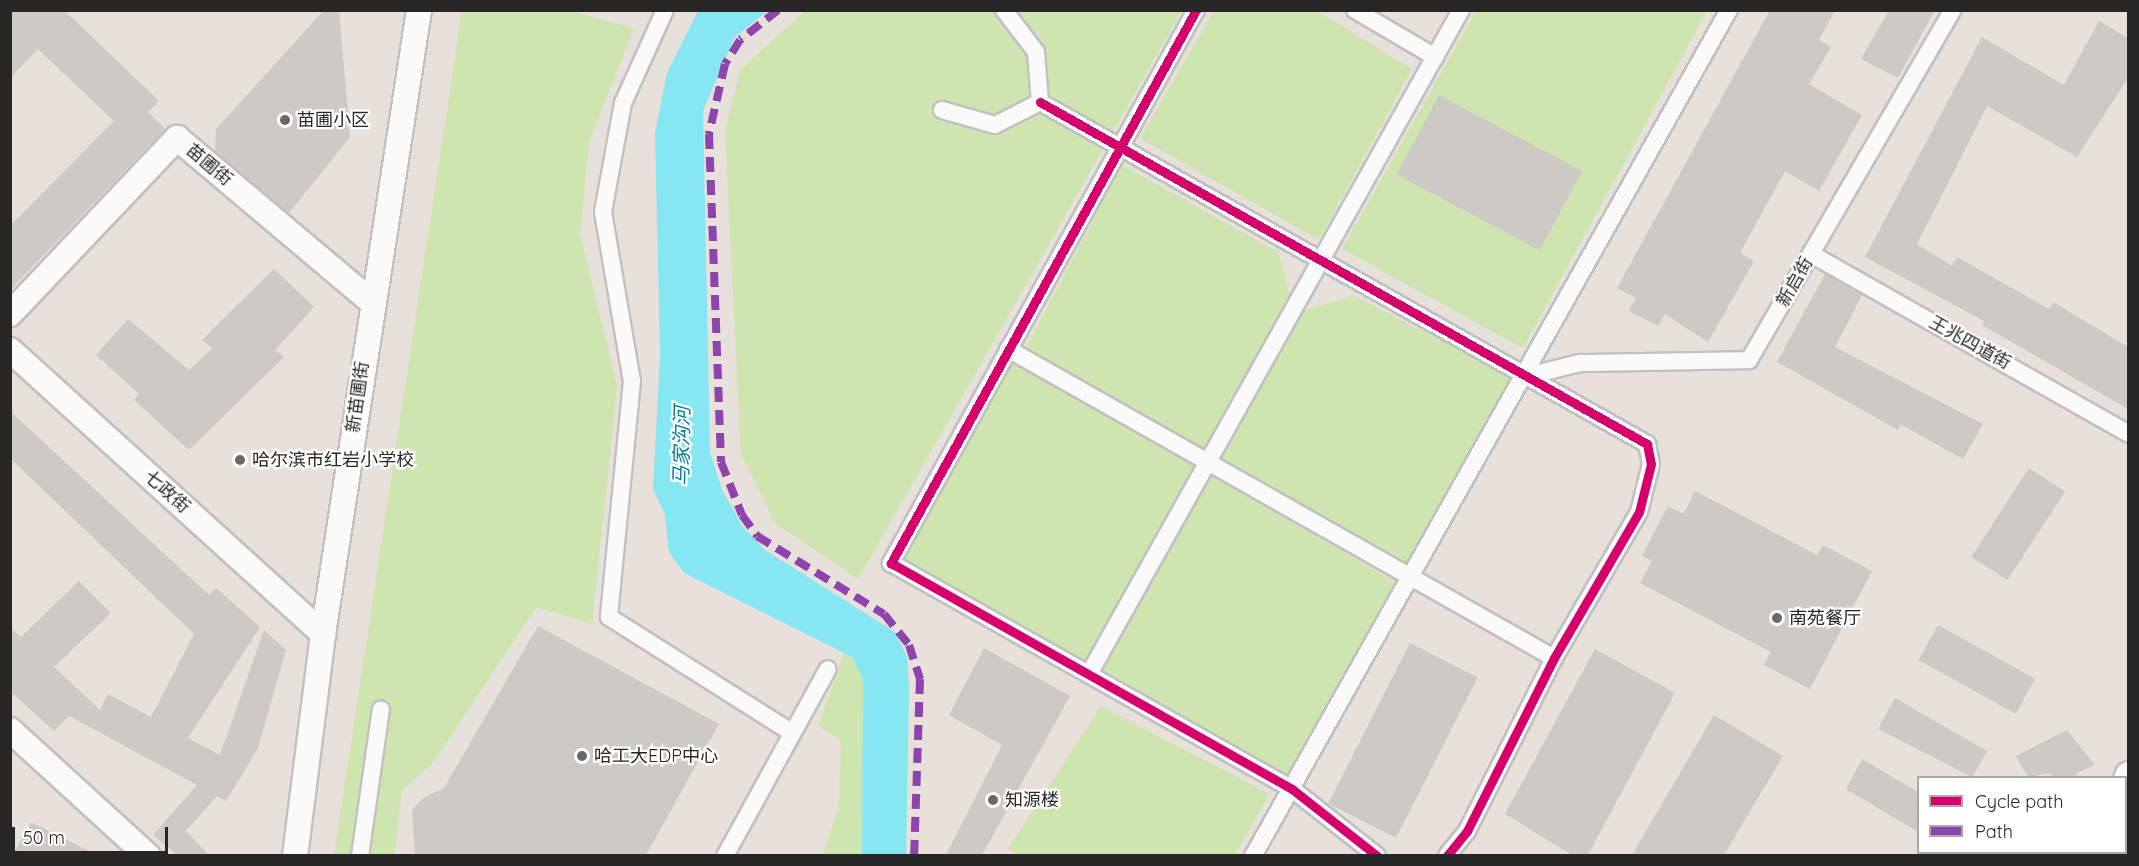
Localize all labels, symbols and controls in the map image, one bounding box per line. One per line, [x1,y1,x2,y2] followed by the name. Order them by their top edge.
[297,109,369,131] place label: 苗圃小区
[278,113,292,127] marker: 苗圃小区
[181,139,237,191] street label: 苗圃街
[1772,253,1818,311] street label: 新启街
[1925,312,2015,374] street label: 王兆四道街
[342,360,374,434] street label: 新苗圃街
[668,406,694,486] water label: 马家沟河
[252,449,414,471] place label: 哈尔滨市红岩小学校
[233,453,247,467] marker: 哈尔滨市红岩小学校
[140,466,194,518] street label: 七政街
[1789,607,1861,629] place label: 南苑餐厅
[1770,611,1784,625] marker: 南苑餐厅
[594,745,718,767] place label: 哈工大EDP中心
[575,749,589,763] marker: 哈工大EDP中心
[1917,776,2127,854] legend
[1005,789,1059,811] place label: 知源楼
[1975,790,2063,813] text: Cycle path
[986,793,1000,807] marker: 知源楼
[15,815,171,853] scale bar
[1975,820,2013,843] text: Path
[23,826,65,849] text: 50 m

